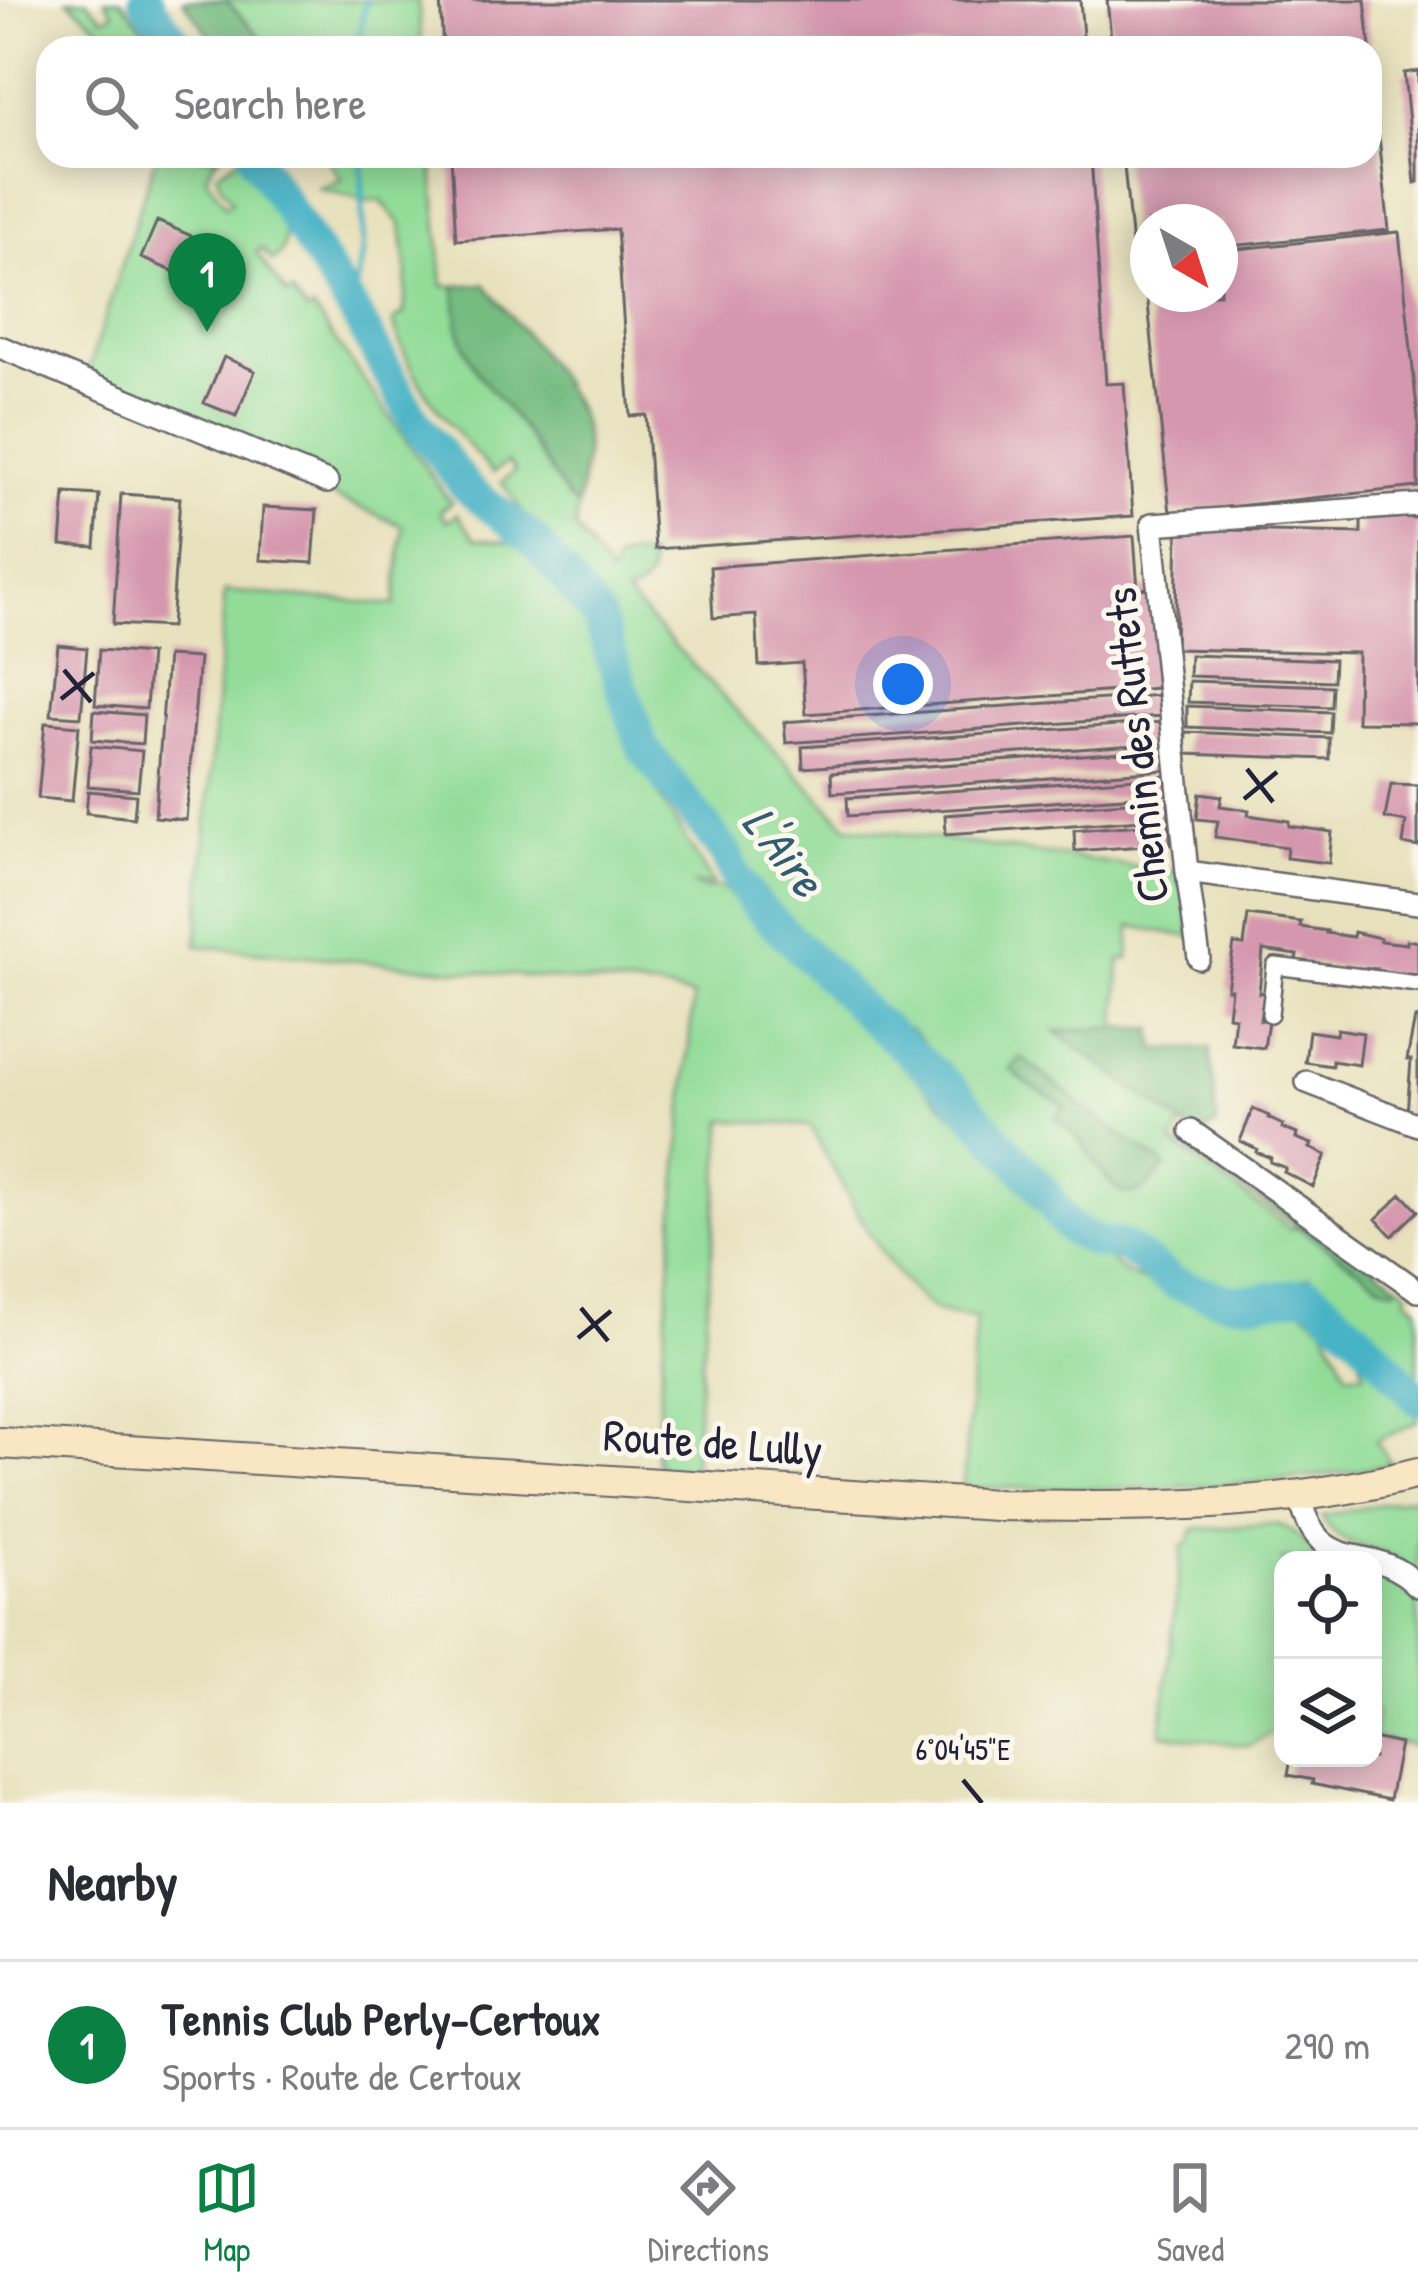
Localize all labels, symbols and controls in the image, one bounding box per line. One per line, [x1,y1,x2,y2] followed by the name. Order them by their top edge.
[36,36,1382,168] search box
[78,69,144,135] icon: search
[174,72,366,133] text: Search here
[1130,204,1238,312] north arrow
[168,233,246,332] pin: 1
[1089,585,1182,905] street label: Chemin des Ruttets
[873,654,933,714] your location
[729,792,841,911] water label: L'Aire
[602,1403,825,1480] street label: Route de Lully
[1274,1551,1382,1767] map controls
[1274,1551,1382,1659] button: locate
[1274,1659,1382,1767] button: layers
[916,1729,1010,1769] text: 6°04'45"E
[48,1847,178,1916] text: Nearby
[162,1988,601,2049] text: Tennis Club Perly-Certoux
[80,2018,94,2071] text: 1
[1284,2018,1370,2071] text: 290 m
[162,2049,522,2102] text: Sports · Route de Certoux
[194,2155,260,2271] tab: Map
[648,2155,769,2271] tab: Directions
[1157,2155,1224,2271] tab: Saved

